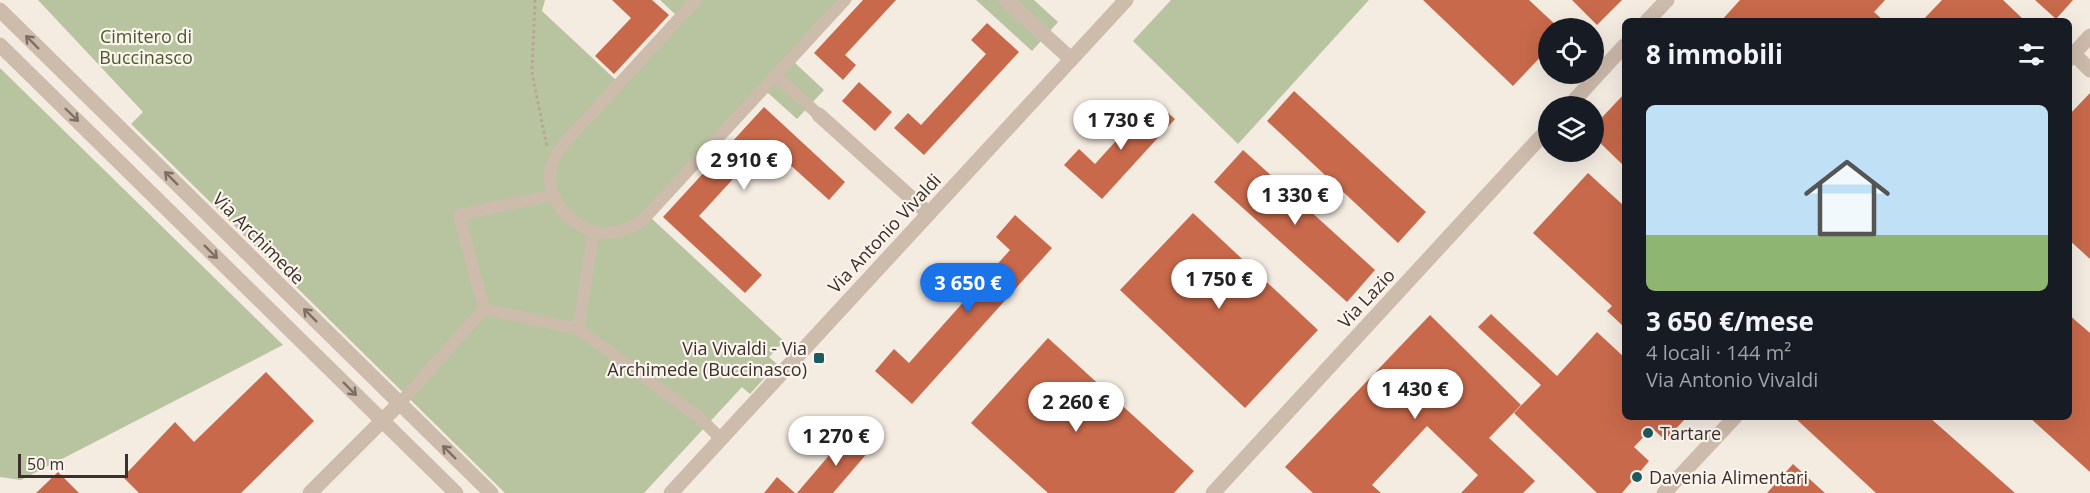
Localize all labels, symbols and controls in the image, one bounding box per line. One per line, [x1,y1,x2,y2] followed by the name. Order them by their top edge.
[1538,18,1604,162] map controls
[1538,18,1604,84] button: locate
[99,24,193,69] park label: Cimitero di Buccinasco
[25,34,39,49] one-way arrow
[1646,36,1783,72] text: 8 immobili
[2015,38,2048,71] icon: filters
[1538,96,1604,162] button: layers
[1066,100,1176,151] pin: 1 730 €
[1087,106,1155,133] text: 1 730 €
[64,108,79,123] one-way arrow
[689,140,799,191] pin: 2 910 €
[1793,144,1901,252] icon: home
[710,146,778,173] text: 2 910 €
[822,168,946,298] street label: Via Antonio Vivaldi
[163,171,178,186] one-way arrow
[1240,175,1350,226] pin: 1 330 €
[1261,181,1329,208] text: 1 330 €
[208,187,310,289] street label: Via Archimede
[204,244,219,259] one-way arrow
[1164,259,1274,310] pin: 1 750 €
[913,263,1023,314] pin: 3 650 €
[1332,263,1400,333] street label: Via Lazio
[1185,265,1253,292] text: 1 750 €
[934,269,1002,296] text: 3 650 €
[1646,303,1814,339] text: 3 650 €/mese
[302,308,317,323] one-way arrow
[607,336,807,381] place label: Via Vivaldi - Via Archimede (Buccinasco)
[1646,339,1791,366] text: 4 locali · 144 m²
[812,351,826,365] marker: Via Vivaldi - Via Archimede (Buccinasco)
[1646,366,1818,393] text: Via Antonio Vivaldi
[1360,369,1470,420] pin: 1 430 €
[1381,375,1449,402] text: 1 430 €
[343,381,358,396] one-way arrow
[1021,382,1131,433] pin: 2 260 €
[1042,388,1110,415] text: 2 260 €
[781,416,891,467] pin: 1 270 €
[1660,421,1721,445] place label: Tartare
[802,422,870,449] text: 1 270 €
[1641,426,1655,440] marker: Tartare
[442,444,457,459] one-way arrow
[18,451,128,478] scale bar
[27,453,64,475] text: 50 m
[1649,465,1808,489] place label: Davenia Alimentari
[1630,470,1644,484] marker: Davenia Alimentari

